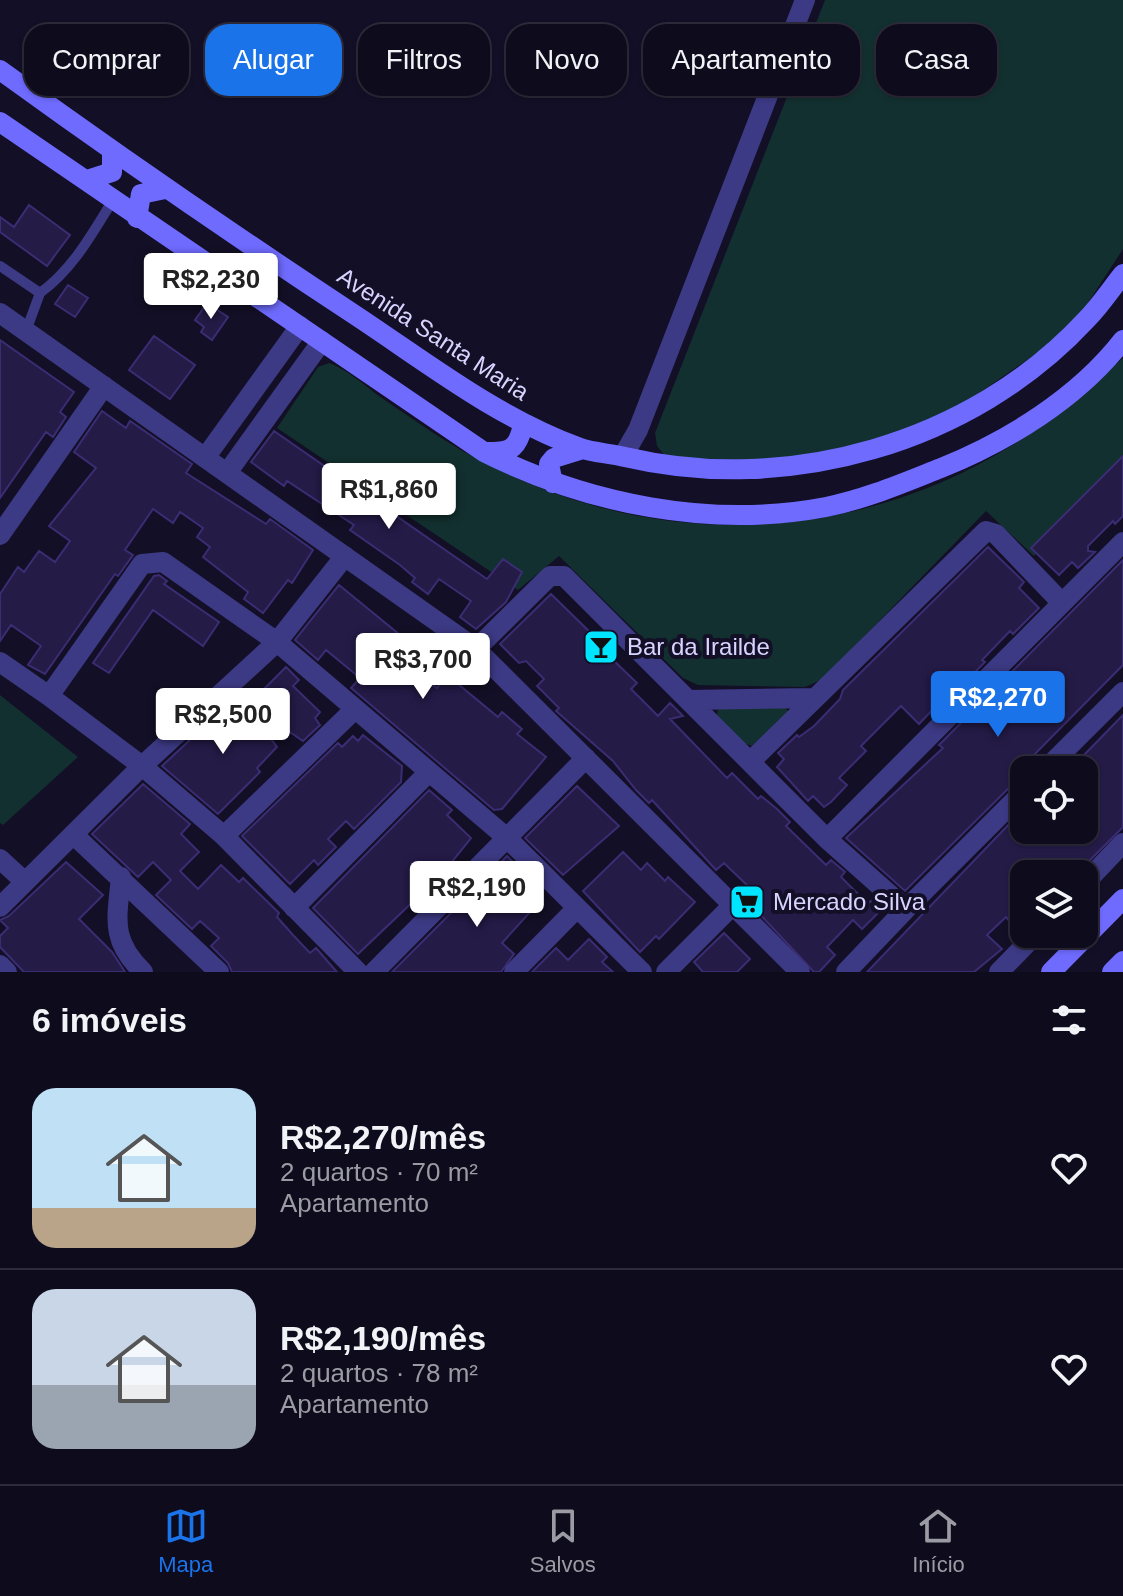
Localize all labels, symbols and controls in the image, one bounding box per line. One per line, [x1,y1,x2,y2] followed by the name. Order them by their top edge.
[24,24,189,96] chip: Comprar
[205,24,342,96] chip: Alugar
[358,24,490,96] chip: Filtros
[506,24,627,96] chip: Novo
[643,24,860,96] chip: Apartamento
[876,24,997,96] chip: Casa
[137,253,285,321] pin: R$2,230
[333,262,534,406] street label: Avenida Santa Maria
[162,264,260,294] text: R$2,230
[315,463,463,531] pin: R$1,860
[340,474,438,504] text: R$1,860
[582,628,620,666] bar icon: Bar da Irailde
[349,633,497,701] pin: R$3,700
[627,633,770,660] place label: Bar da Irailde
[374,644,472,674] text: R$3,700
[924,671,1072,739] pin: R$2,270
[949,682,1047,712] text: R$2,270
[149,688,297,756] pin: R$2,500
[174,699,272,729] text: R$2,500
[1010,756,1098,948] map controls
[1010,756,1098,844] button: locate
[1010,860,1098,948] button: layers
[403,861,551,929] pin: R$2,190
[428,872,526,902] text: R$2,190
[728,883,766,921] supermarket icon: Mercado Silva
[773,888,926,915] place label: Mercado Silva
[1047,998,1091,1042] icon: filters
[32,1001,187,1039] text: 6 imóveis
[280,1118,486,1156] text: R$2,270/mês
[96,1120,192,1216] icon: home
[1047,1146,1091,1190] icon: heart
[280,1157,478,1187] text: 2 quartos · 70 m²
[280,1188,429,1218] text: Apartamento
[280,1319,486,1357] text: R$2,190/mês
[96,1321,192,1417] icon: home
[1047,1347,1091,1391] icon: heart
[280,1358,478,1388] text: 2 quartos · 78 m²
[280,1389,429,1419] text: Apartamento
[158,1504,213,1578] tab: Mapa
[530,1504,596,1578] tab: Salvos
[912,1504,965,1578] tab: Início

